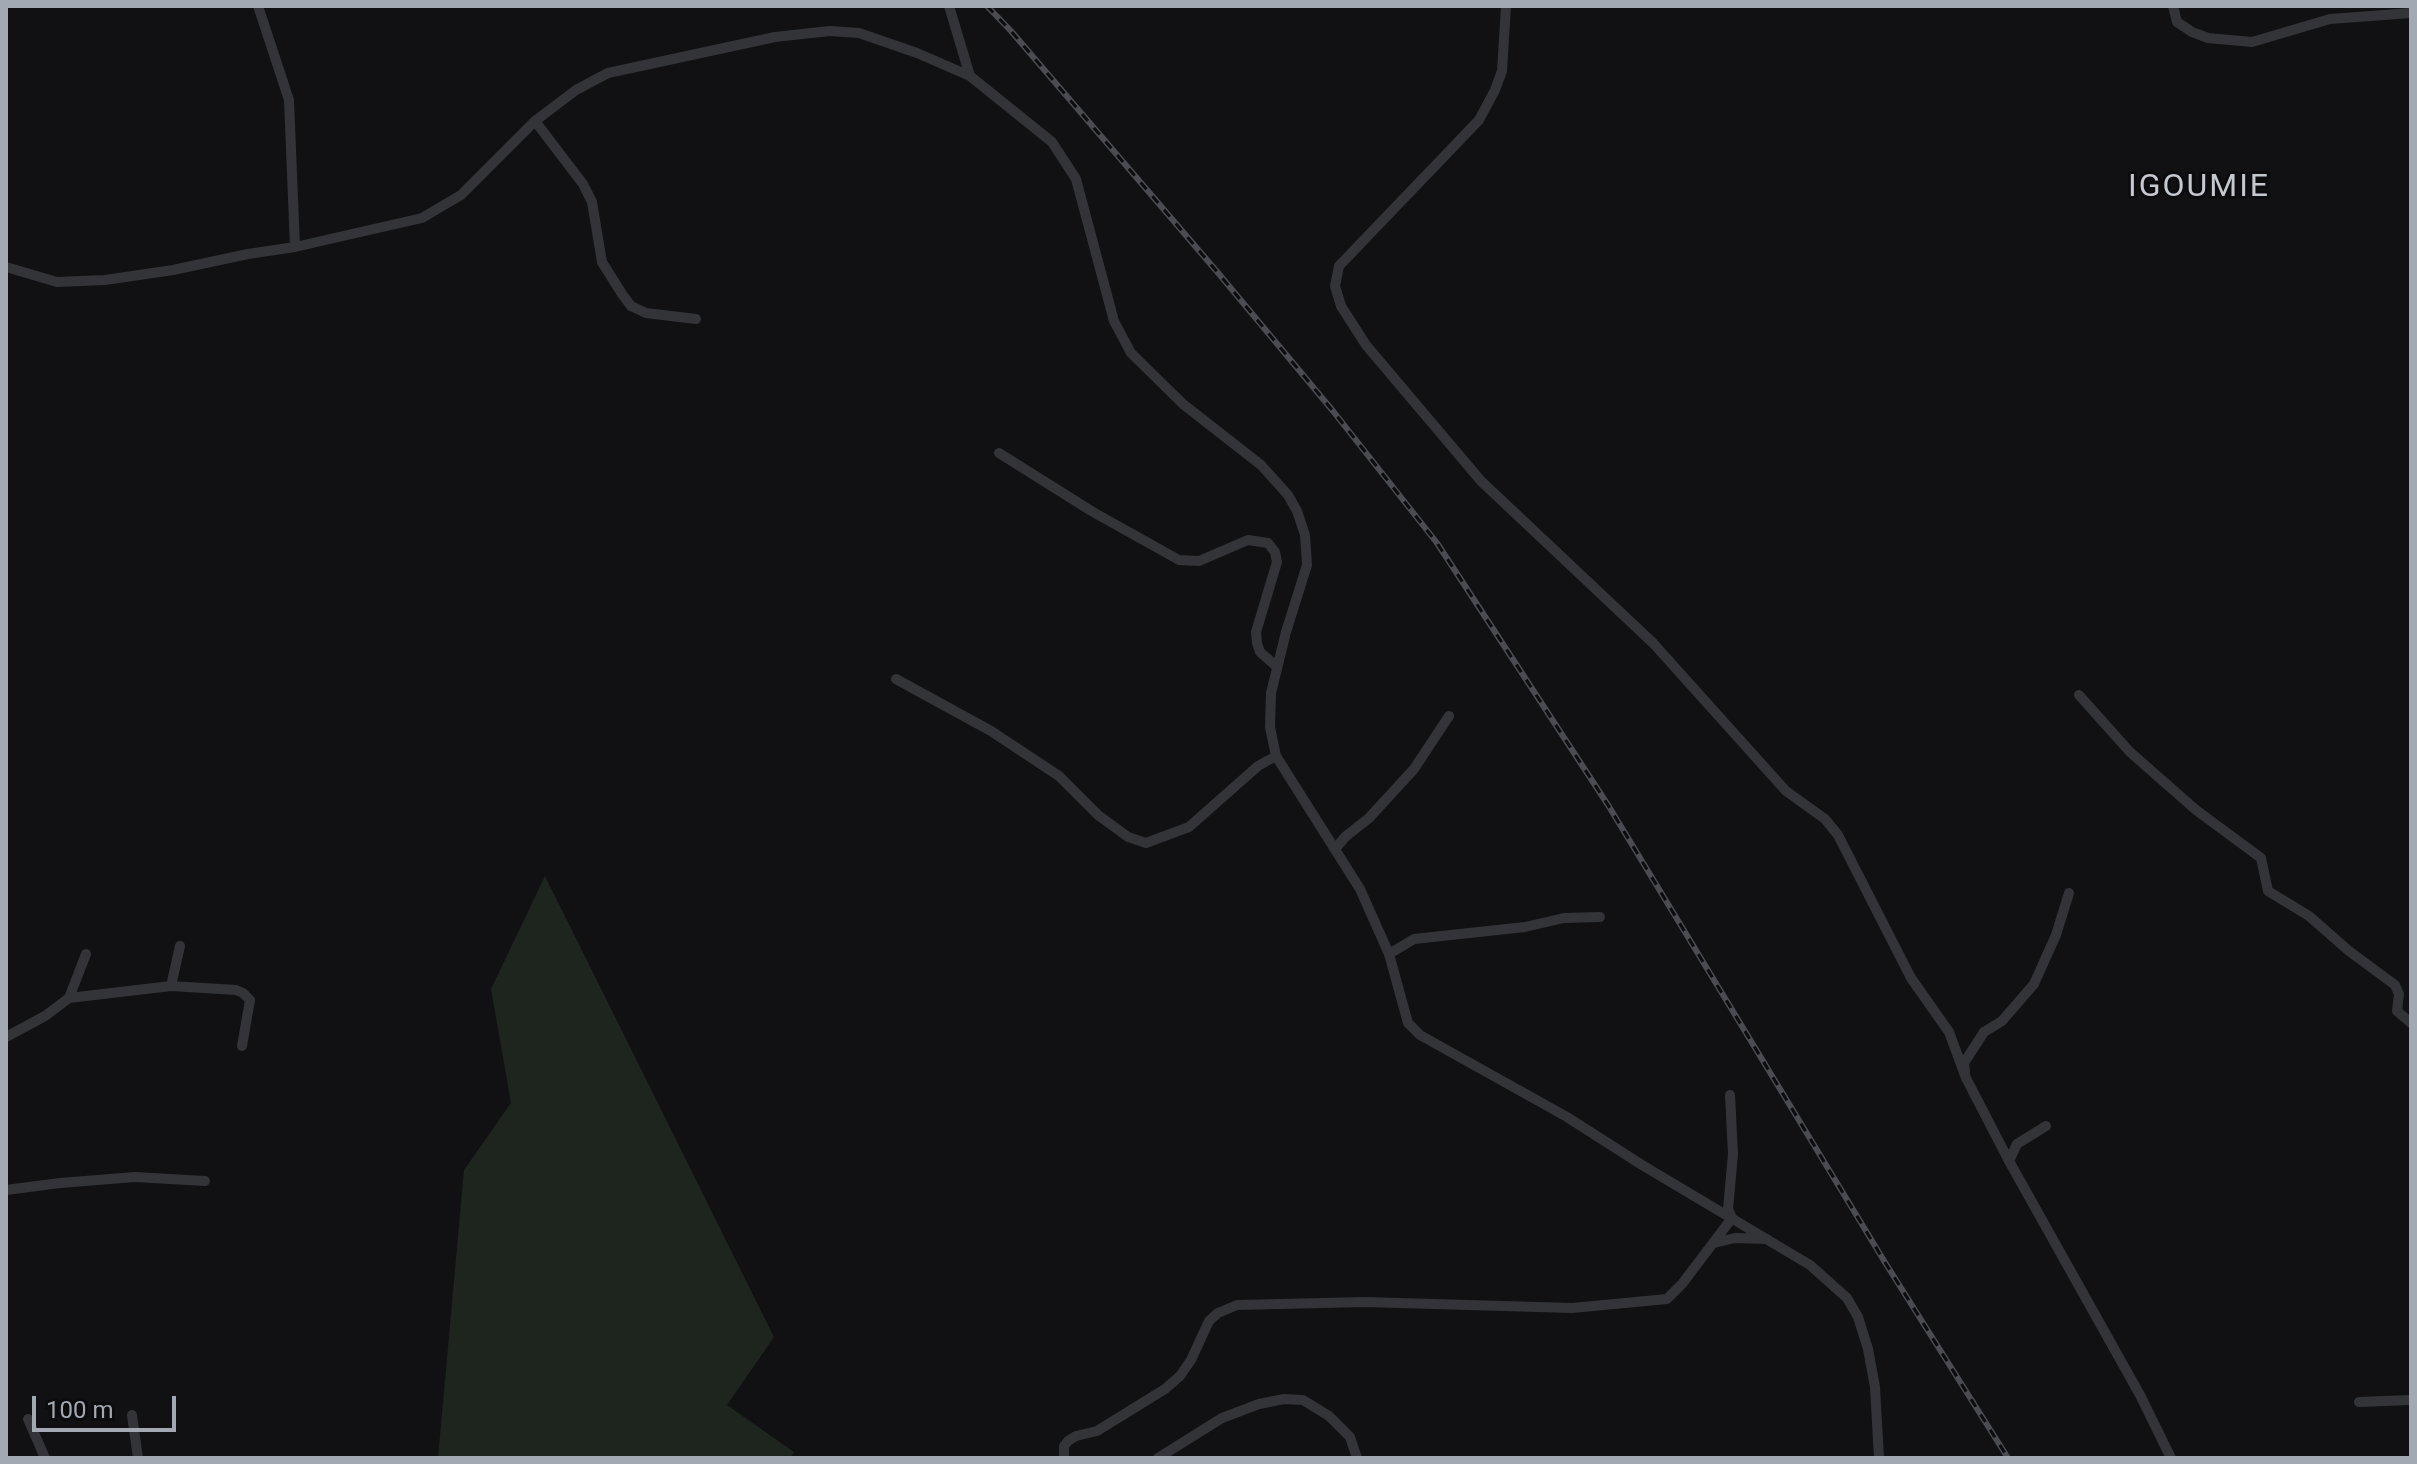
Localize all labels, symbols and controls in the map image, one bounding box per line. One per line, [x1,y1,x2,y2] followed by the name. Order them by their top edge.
[2128,169,2270,207] district label: IGOUMIE
[36,1380,180,1430] scale bar
[46,1396,113,1424] text: 100 m

